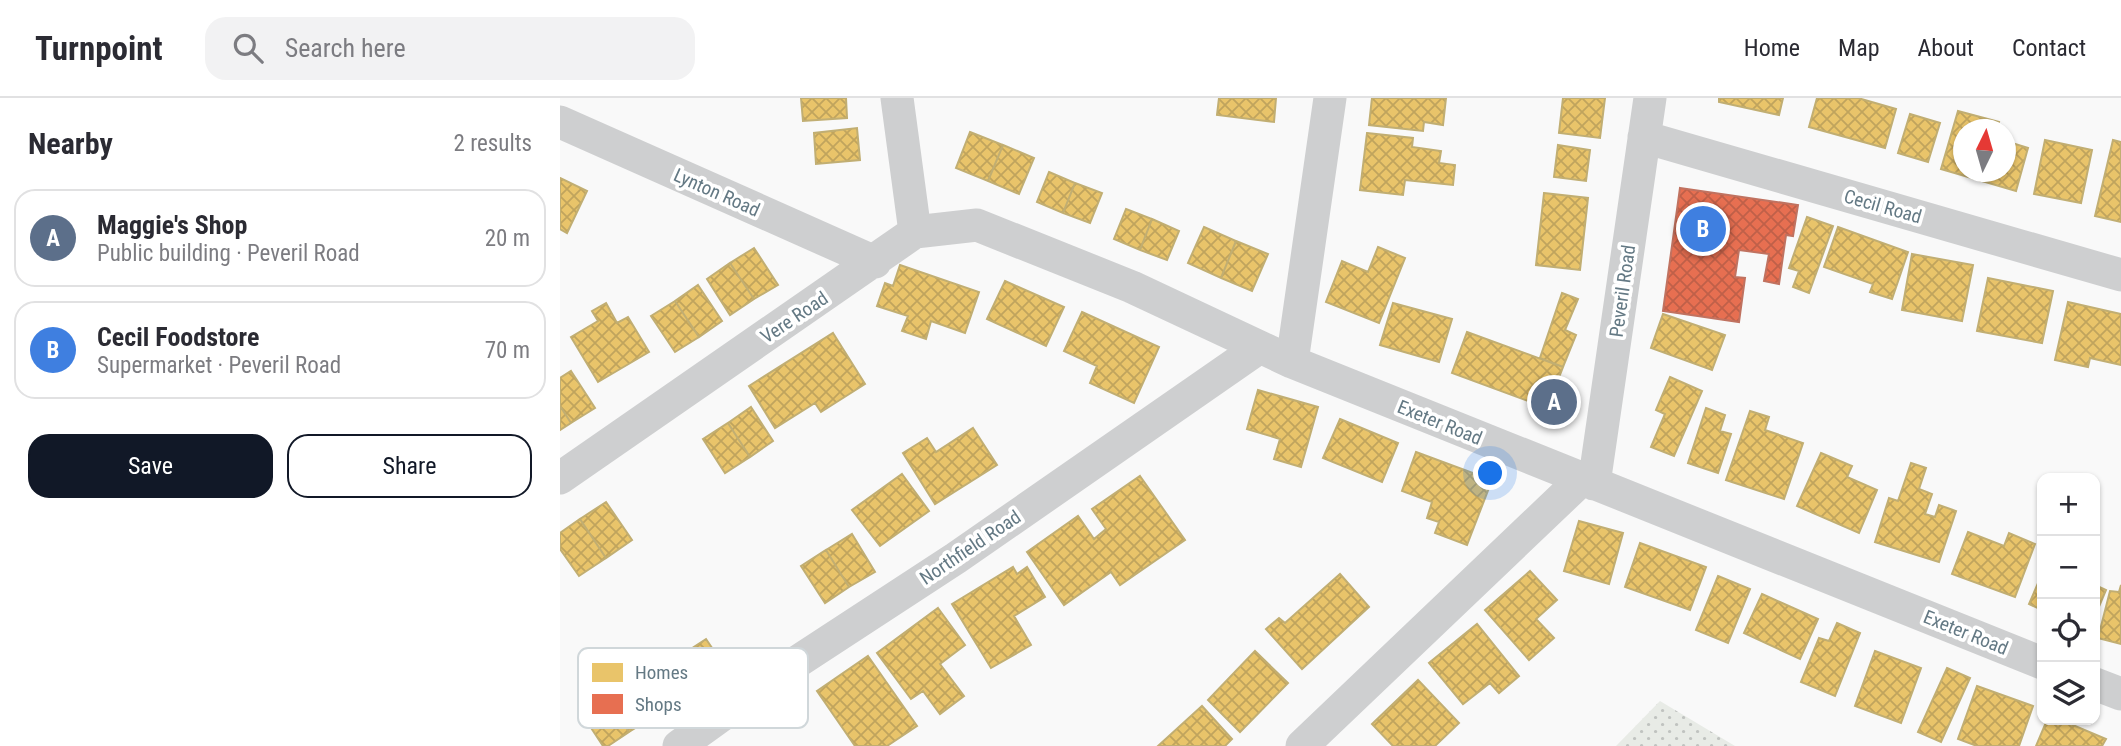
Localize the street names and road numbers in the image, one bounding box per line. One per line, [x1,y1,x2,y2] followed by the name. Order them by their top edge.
[670,163,763,222] street label: Lynton Road
[1841,184,1924,229] street label: Cecil Road
[1605,243,1640,339] street label: Peveril Road
[756,287,832,348] street label: Vere Road
[1394,395,1486,450] street label: Exeter Road
[915,505,1025,590] street label: Northfield Road
[1920,605,2012,660] street label: Exeter Road

